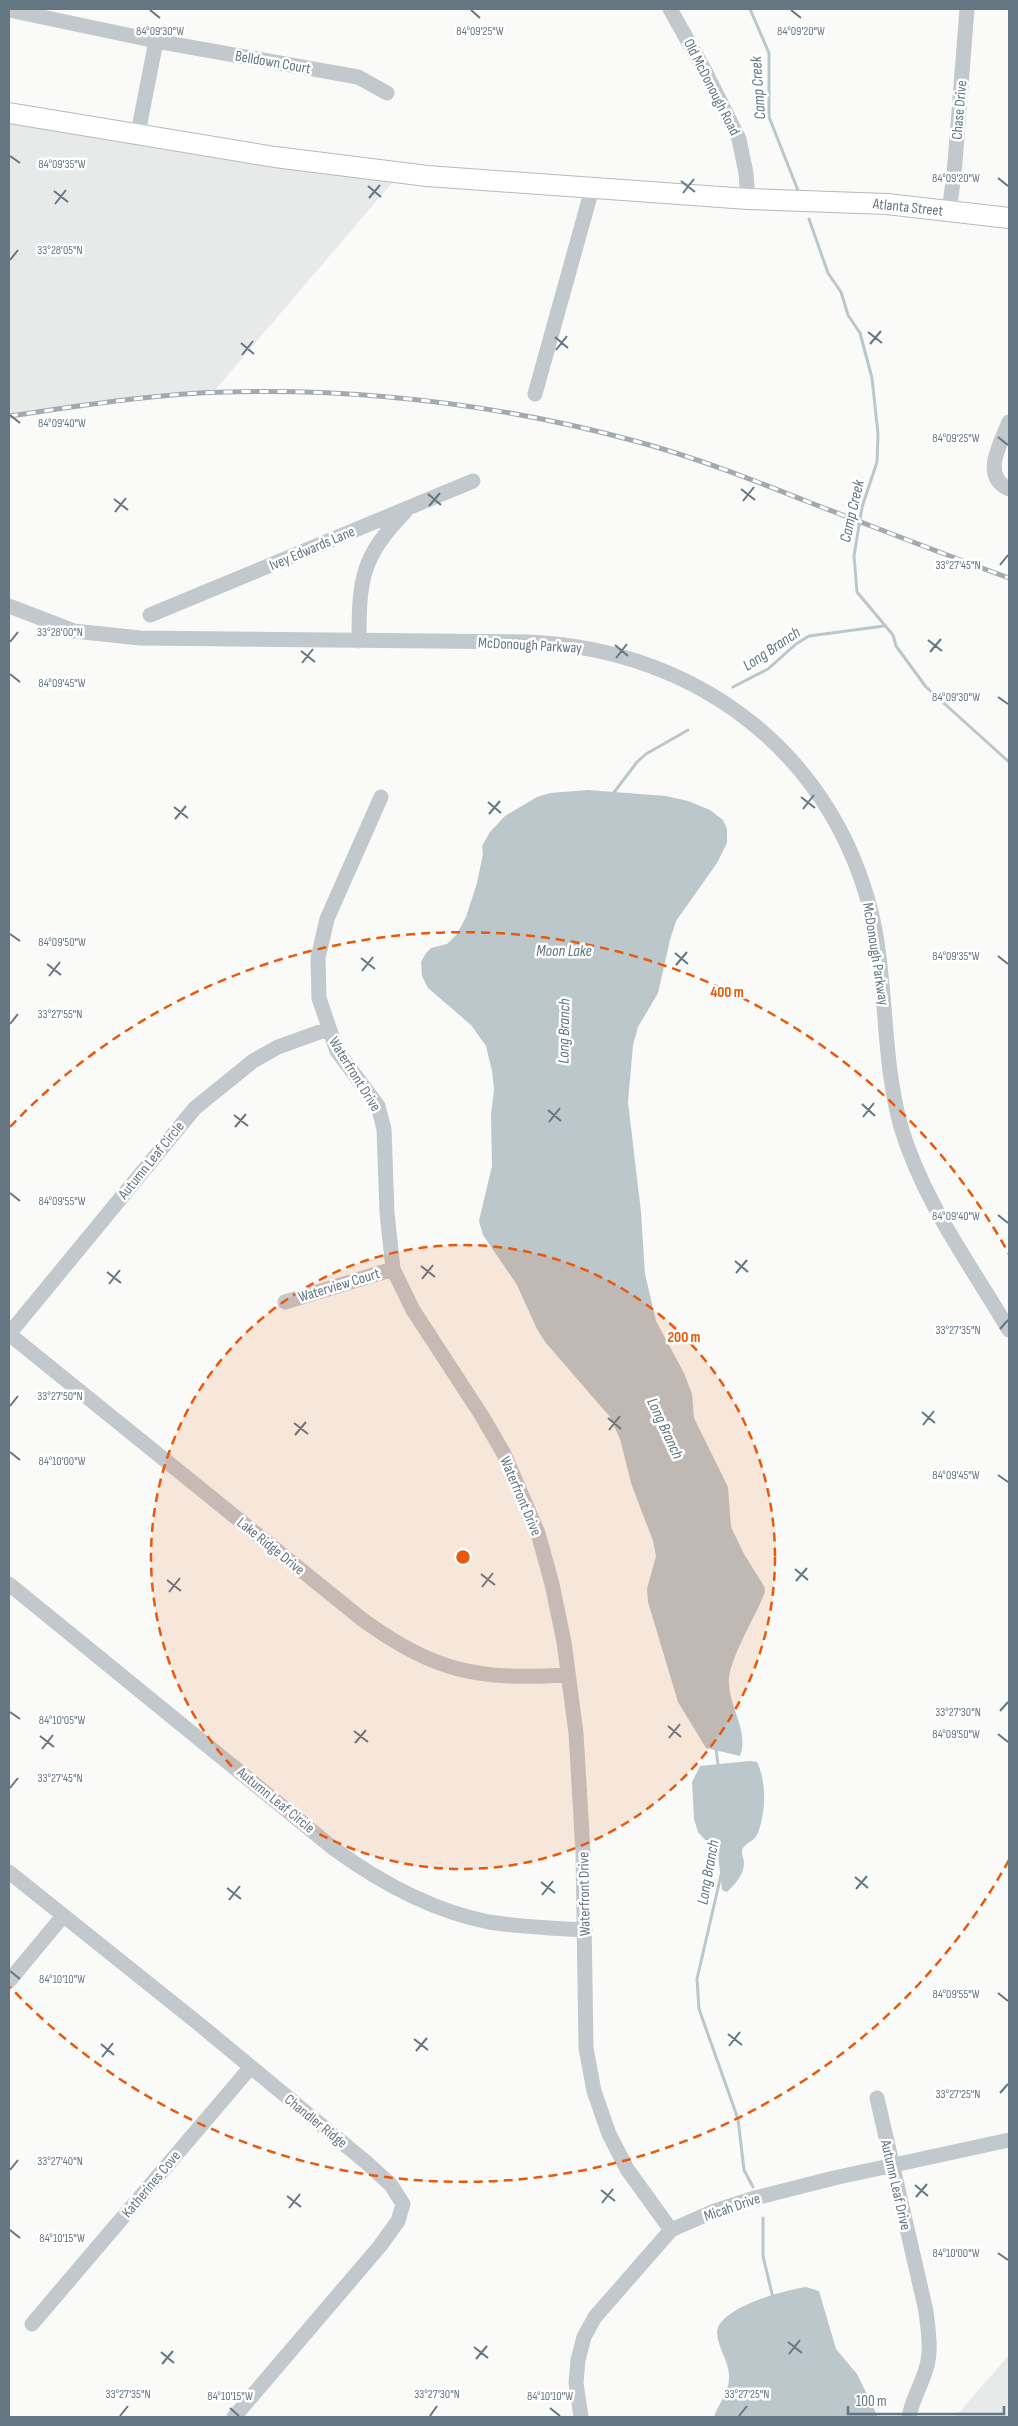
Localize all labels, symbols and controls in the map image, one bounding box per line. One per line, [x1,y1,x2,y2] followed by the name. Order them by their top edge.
[136,24,184,39] text: 84°09'30"W
[456,24,504,39] text: 84°09'25"W
[777,24,825,39] text: 84°09'20"W
[679,36,744,139] street label: Old McDonough Road
[234,46,313,79] street label: Belldown Court
[747,55,770,120] water label: Camp Creek
[947,80,972,140] street label: Chase Drive
[38,157,86,172] text: 84°09'35"W
[932,171,980,186] text: 84°09'20"W
[871,194,944,221] street label: Atlanta Street
[37,243,83,258] text: 33°28'05"N
[38,416,86,431] text: 84°09'40"W
[932,431,980,446] text: 84°09'25"W
[836,477,869,544] water label: Camp Creek
[267,522,358,575] street label: Ivey Edwards Lane
[935,558,981,573] text: 33°27'45"N
[739,623,804,675] water label: Long Branch
[37,625,83,640] text: 33°28'00"N
[478,633,583,658] street label: McDonough Parkway
[38,676,86,691] text: 84°09'45"W
[932,690,980,705] text: 84°09'30"W
[858,901,893,1007] street label: McDonough Parkway
[38,935,86,950] text: 84°09'50"W
[536,942,592,961] water label: Moon Lake
[932,949,980,964] text: 84°09'35"W
[710,983,744,1002] text: 400 m
[554,998,575,1064] water label: Long Branch
[38,1007,82,1022] text: 33°27'55"N
[324,1033,385,1115] street label: Waterfront Drive
[114,1117,189,1204] street label: Autumn Leaf Circle
[38,1194,86,1209] text: 84°09'55"W
[932,1209,980,1224] text: 84°09'40"W
[296,1264,383,1307] street label: Waterview Court
[935,1323,981,1338] text: 33°27'35"N
[667,1328,701,1347] text: 200 m
[37,1389,83,1404] text: 33°27'50"N
[642,1395,687,1462] water label: Long Branch
[38,1454,86,1469] text: 84°10'00"W
[495,1454,546,1539] street label: Waterfront Drive
[932,1468,980,1483] text: 84°09'45"W
[233,1513,308,1579] street label: Lake Ridge Drive
[454,1548,472,1566] centre of rings
[935,1705,981,1720] text: 33°27'30"N
[39,1713,85,1728] text: 84°10'05"W
[932,1727,980,1742] text: 84°09'50"W
[232,1763,319,1838] street label: Autumn Leaf Circle
[37,1771,83,1786] text: 33°27'45"N
[693,1838,724,1906] water label: Long Branch
[574,1852,595,1936] street label: Waterfront Drive
[39,1972,85,1987] text: 84°10'10"W
[932,1987,980,2002] text: 84°09'55"W
[935,2087,981,2102] text: 33°27'25"N
[280,2090,351,2153] street label: Chandler Ridge
[876,2137,915,2232] street label: Autumn Leaf Drive
[118,2147,185,2222] street label: Katherines Cove
[37,2154,83,2169] text: 33°27'40"N
[702,2189,763,2226] street label: Micah Drive
[39,2231,85,2246] text: 84°10'15"W
[932,2246,980,2261] text: 84°10'00"W
[848,2384,1004,2416] scale bar
[105,2387,151,2402] text: 33°27'35"N
[414,2387,460,2402] text: 33°27'30"N
[724,2387,770,2402] text: 33°27'25"N
[207,2389,253,2404] text: 84°10'15"W
[527,2389,573,2404] text: 84°10'10"W
[856,2392,887,2411] text: 100 m

